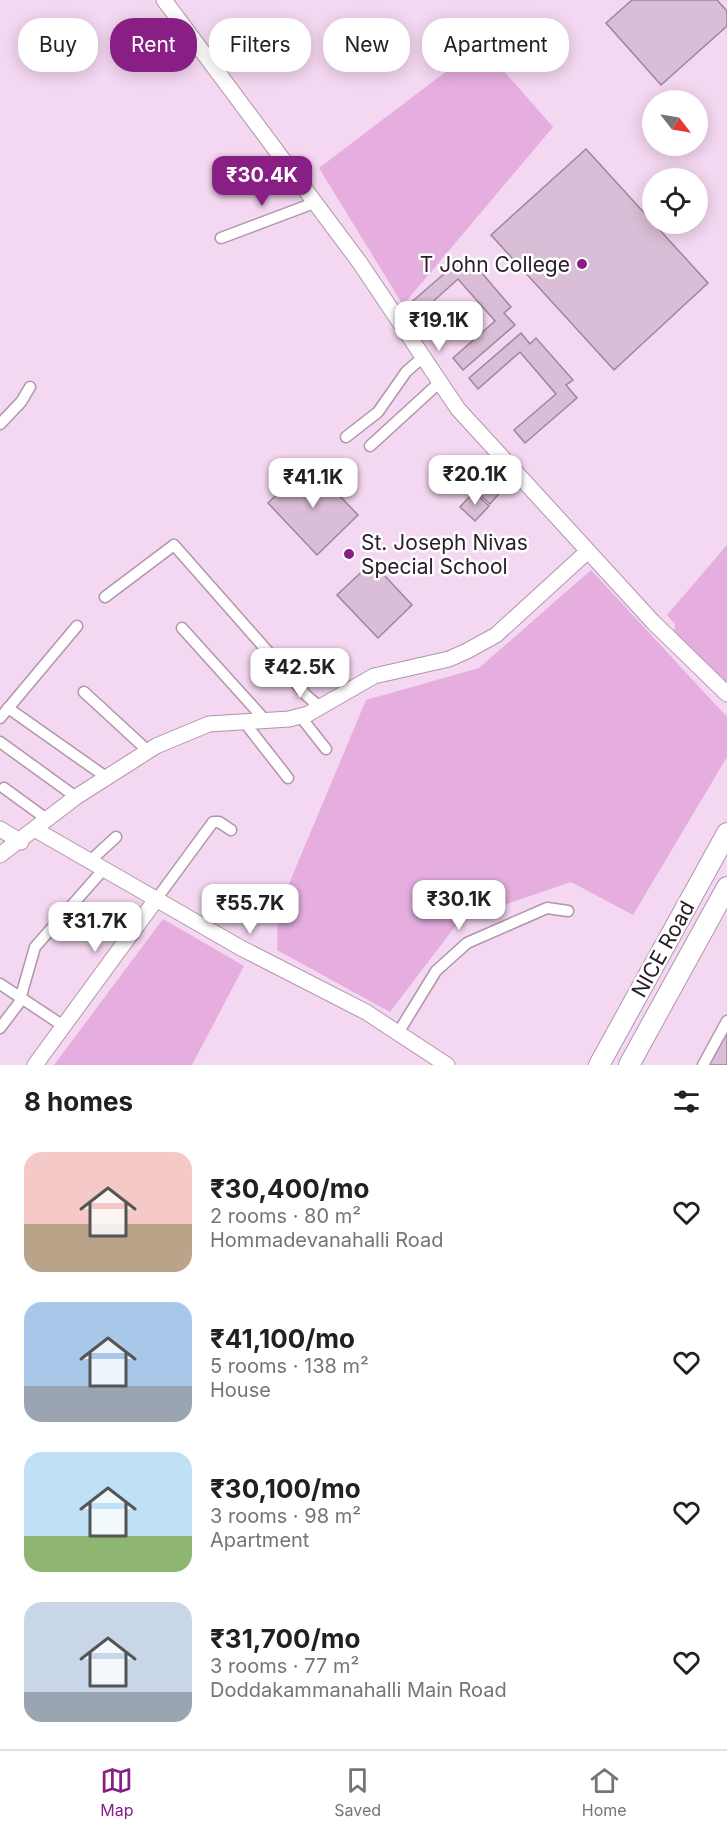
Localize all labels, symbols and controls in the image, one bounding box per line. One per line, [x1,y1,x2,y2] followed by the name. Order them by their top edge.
[18,18,98,72] chip: Buy
[110,18,197,72] chip: Rent
[209,18,311,72] chip: Filters
[323,18,410,72] chip: New
[422,18,569,72] chip: Apartment
[642,90,708,156] north arrow
[642,90,708,234] map controls
[213,156,311,207] pin: ₹30.4K
[226,163,298,187] text: ₹30.4K
[642,168,708,234] button: locate
[420,252,570,277] place label: T John College
[575,257,589,271] marker: T John College
[390,301,488,352] pin: ₹19.1K
[409,308,469,332] text: ₹19.1K
[426,455,524,506] pin: ₹20.1K
[264,458,362,509] pin: ₹41.1K
[443,462,507,486] text: ₹20.1K
[283,465,343,489] text: ₹41.1K
[361,530,528,579] place label: St. Joseph Nivas Special School
[342,547,356,561] marker: St. Joseph Nivas Special School
[251,648,349,699] pin: ₹42.5K
[264,655,336,679] text: ₹42.5K
[410,880,508,931] pin: ₹30.1K
[201,884,299,935] pin: ₹55.7K
[426,887,492,911] text: ₹30.1K
[216,891,284,915] text: ₹55.7K
[626,897,700,1001] street label: NICE Road
[46,902,144,953] pin: ₹31.7K
[62,909,128,933] text: ₹31.7K
[670,1085,703,1118] icon: filters
[24,1086,133,1117] text: 8 homes
[210,1173,370,1204] text: ₹30,400/mo
[72,1176,144,1248] icon: home
[670,1196,703,1229] icon: heart
[210,1204,361,1228] text: 2 rooms · 80 m²
[210,1228,444,1252] text: Hommadevanahalli Road
[210,1323,355,1354] text: ₹41,100/mo
[72,1326,144,1398] icon: home
[670,1346,703,1379] icon: heart
[210,1354,369,1378] text: 5 rooms · 138 m²
[210,1378,271,1402] text: House
[210,1473,361,1504] text: ₹30,100/mo
[72,1476,144,1548] icon: home
[670,1496,703,1529] icon: heart
[210,1504,361,1528] text: 3 rooms · 98 m²
[210,1528,309,1552] text: Apartment
[210,1623,360,1654] text: ₹31,700/mo
[72,1626,144,1698] icon: home
[670,1646,703,1679] icon: heart
[210,1654,359,1678] text: 3 rooms · 77 m²
[210,1678,507,1702] text: Doddakammanahalli Main Road
[100,1764,134,1820] tab: Map
[334,1764,381,1820] tab: Saved
[582,1764,627,1820] tab: Home

